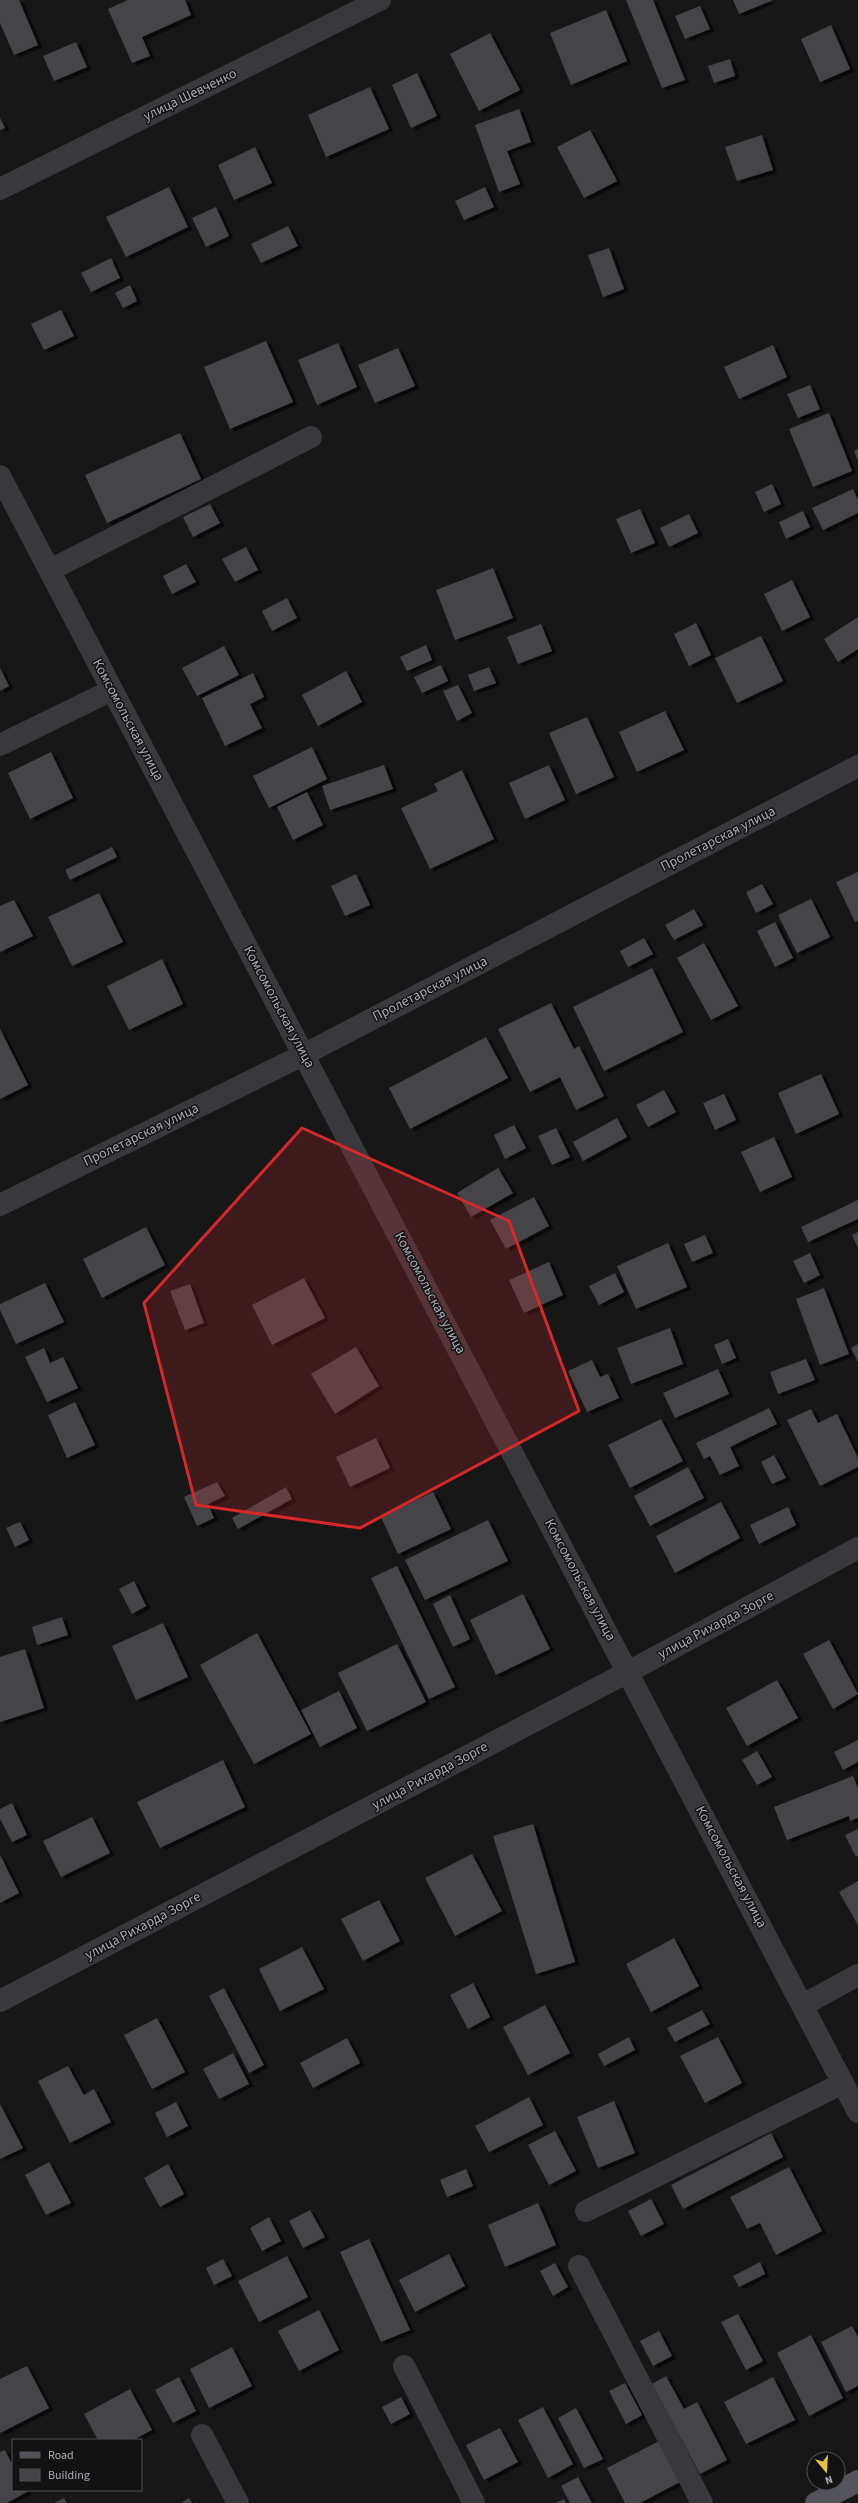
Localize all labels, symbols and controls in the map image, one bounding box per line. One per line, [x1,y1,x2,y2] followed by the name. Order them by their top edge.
[140,64,240,126] street label: улица Шевченко
[87,655,169,785] street label: Комсомольская улица
[657,801,779,877] street label: Пролетарская улица
[238,942,320,1072] street label: Комсомольская улица
[369,951,491,1027] street label: Пролетарская улица
[80,1098,202,1172] street label: Пролетарская улица
[389,1228,471,1358] street label: Комсомольская улица
[539,1515,621,1645] street label: Комсомольская улица
[654,1586,778,1664] street label: улица Рихарда Зорге
[368,1737,492,1815] street label: улица Рихарда Зорге
[690,1802,772,1932] street label: Комсомольская улица
[81,1887,205,1965] street label: улица Рихарда Зорге
[12,2439,142,2491] legend
[48,2447,74,2464] text: Road
[806,2451,846,2491] north arrow
[48,2467,90,2484] text: Building
[823,2472,835,2488] text: N

